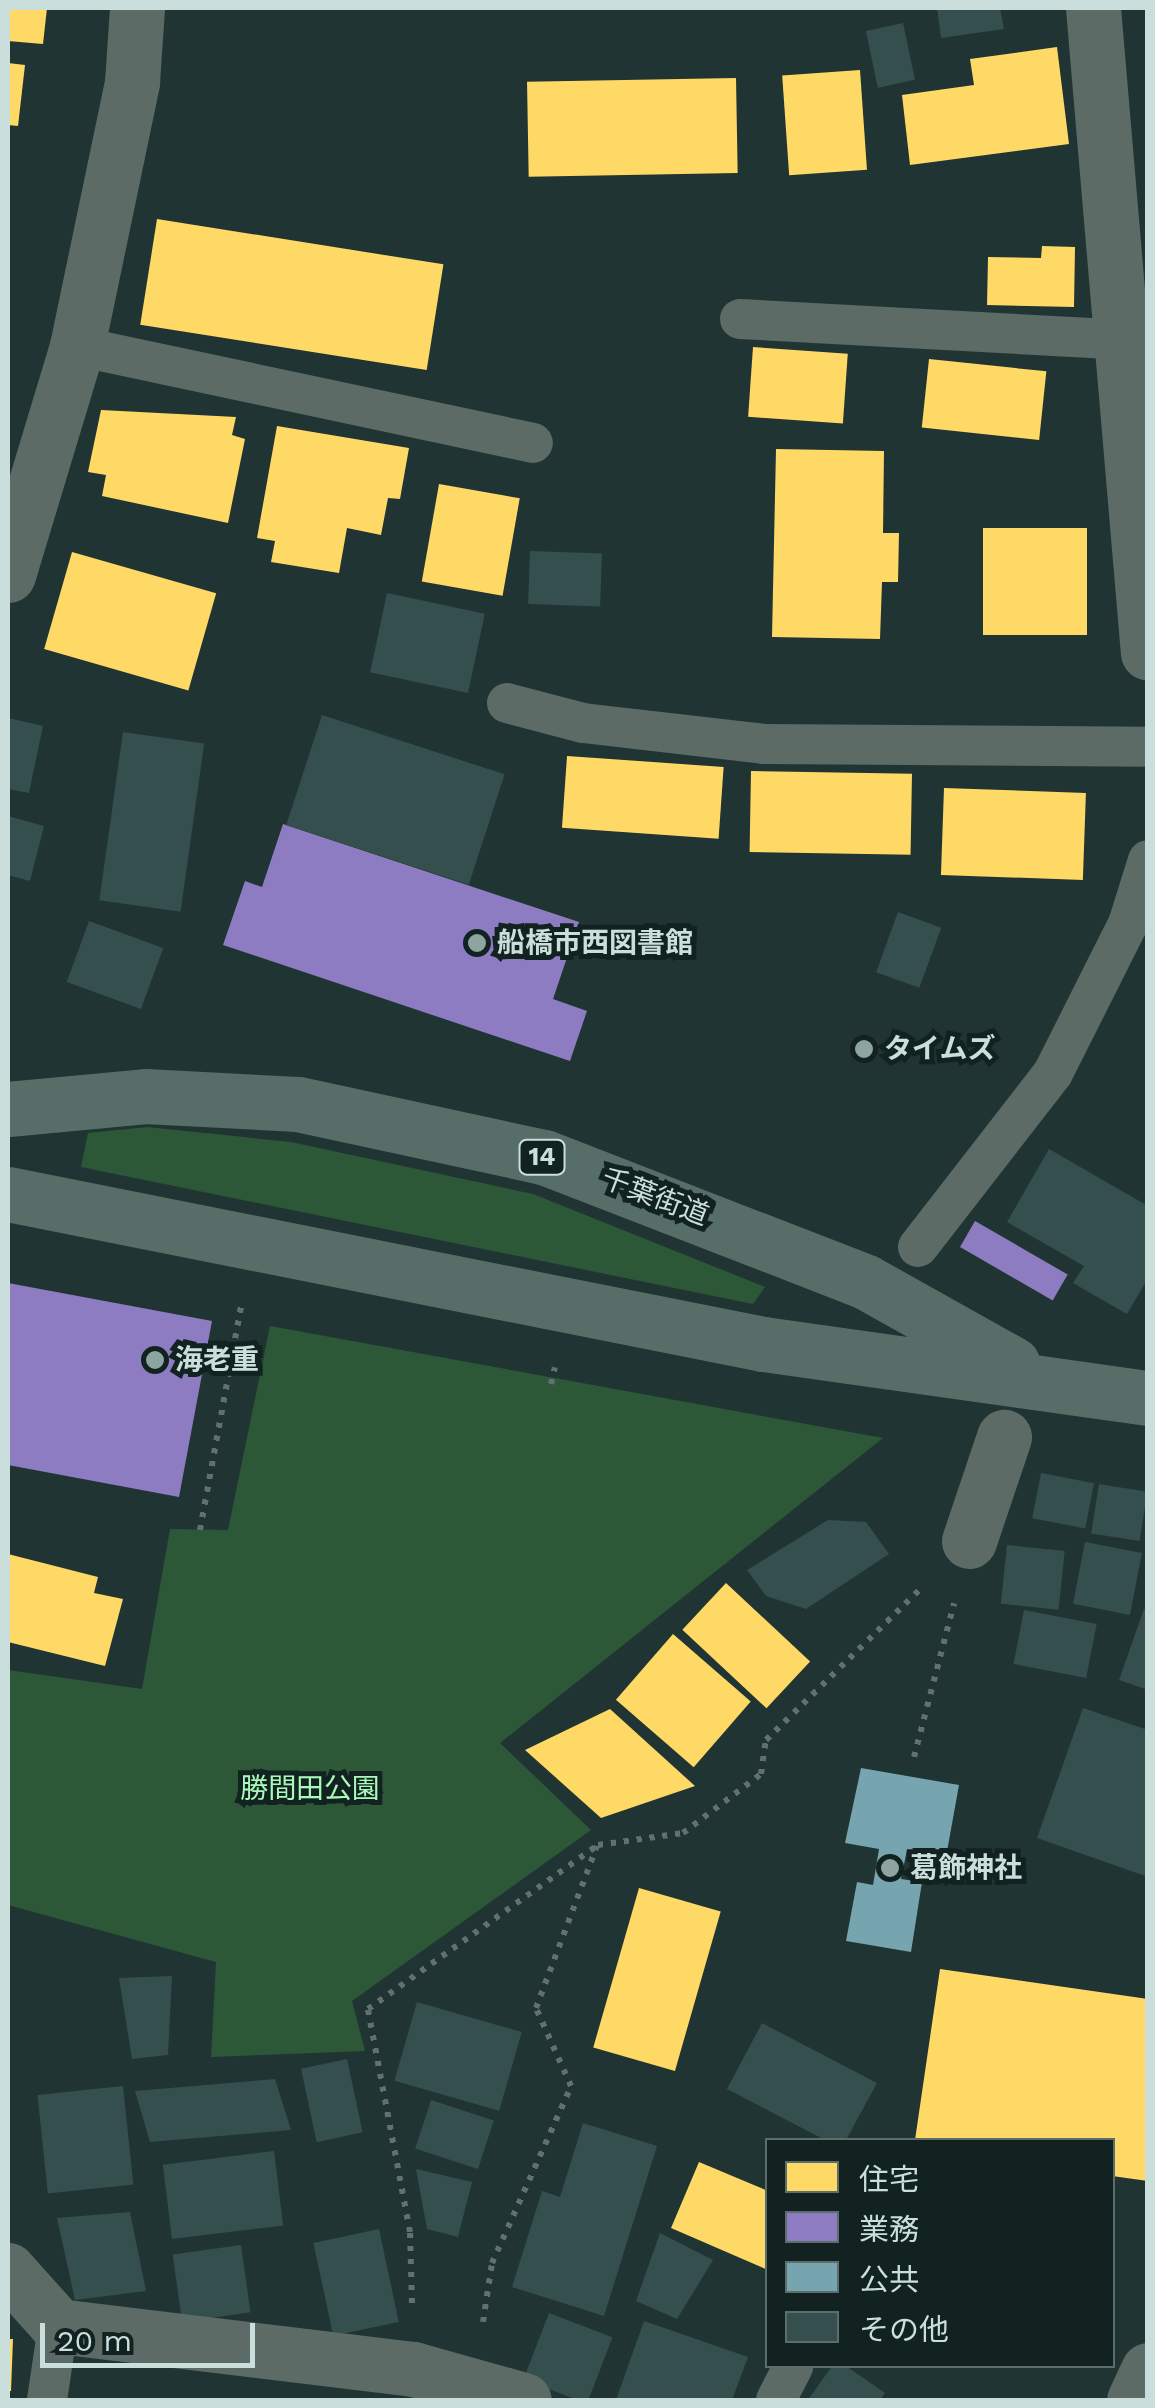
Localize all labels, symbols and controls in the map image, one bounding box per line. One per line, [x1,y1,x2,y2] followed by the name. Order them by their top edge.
[497,926,693,960] place label: 船橋市西図書館
[466,932,488,954] marker: 船橋市西図書館
[884,1032,996,1066] place label: タイムズ
[853,1038,875,1060] marker: タイムズ
[517,1137,567,1177] road number: 14
[597,1161,713,1233] street label: 千葉街道
[175,1343,259,1377] place label: 海老重
[144,1349,166,1371] marker: 海老重
[240,1772,380,1806] park label: 勝間田公園
[910,1851,1022,1885] place label: 葛飾神社
[879,1857,901,1879] marker: 葛飾神社
[765,2138,1115,2368] legend
[859,2162,919,2197] text: 住宅
[859,2212,919,2247] text: 業務
[859,2262,919,2297] text: 公共
[45,2303,260,2365] scale bar
[859,2312,949,2347] text: その他
[57,2323,132,2358] text: 20 m

